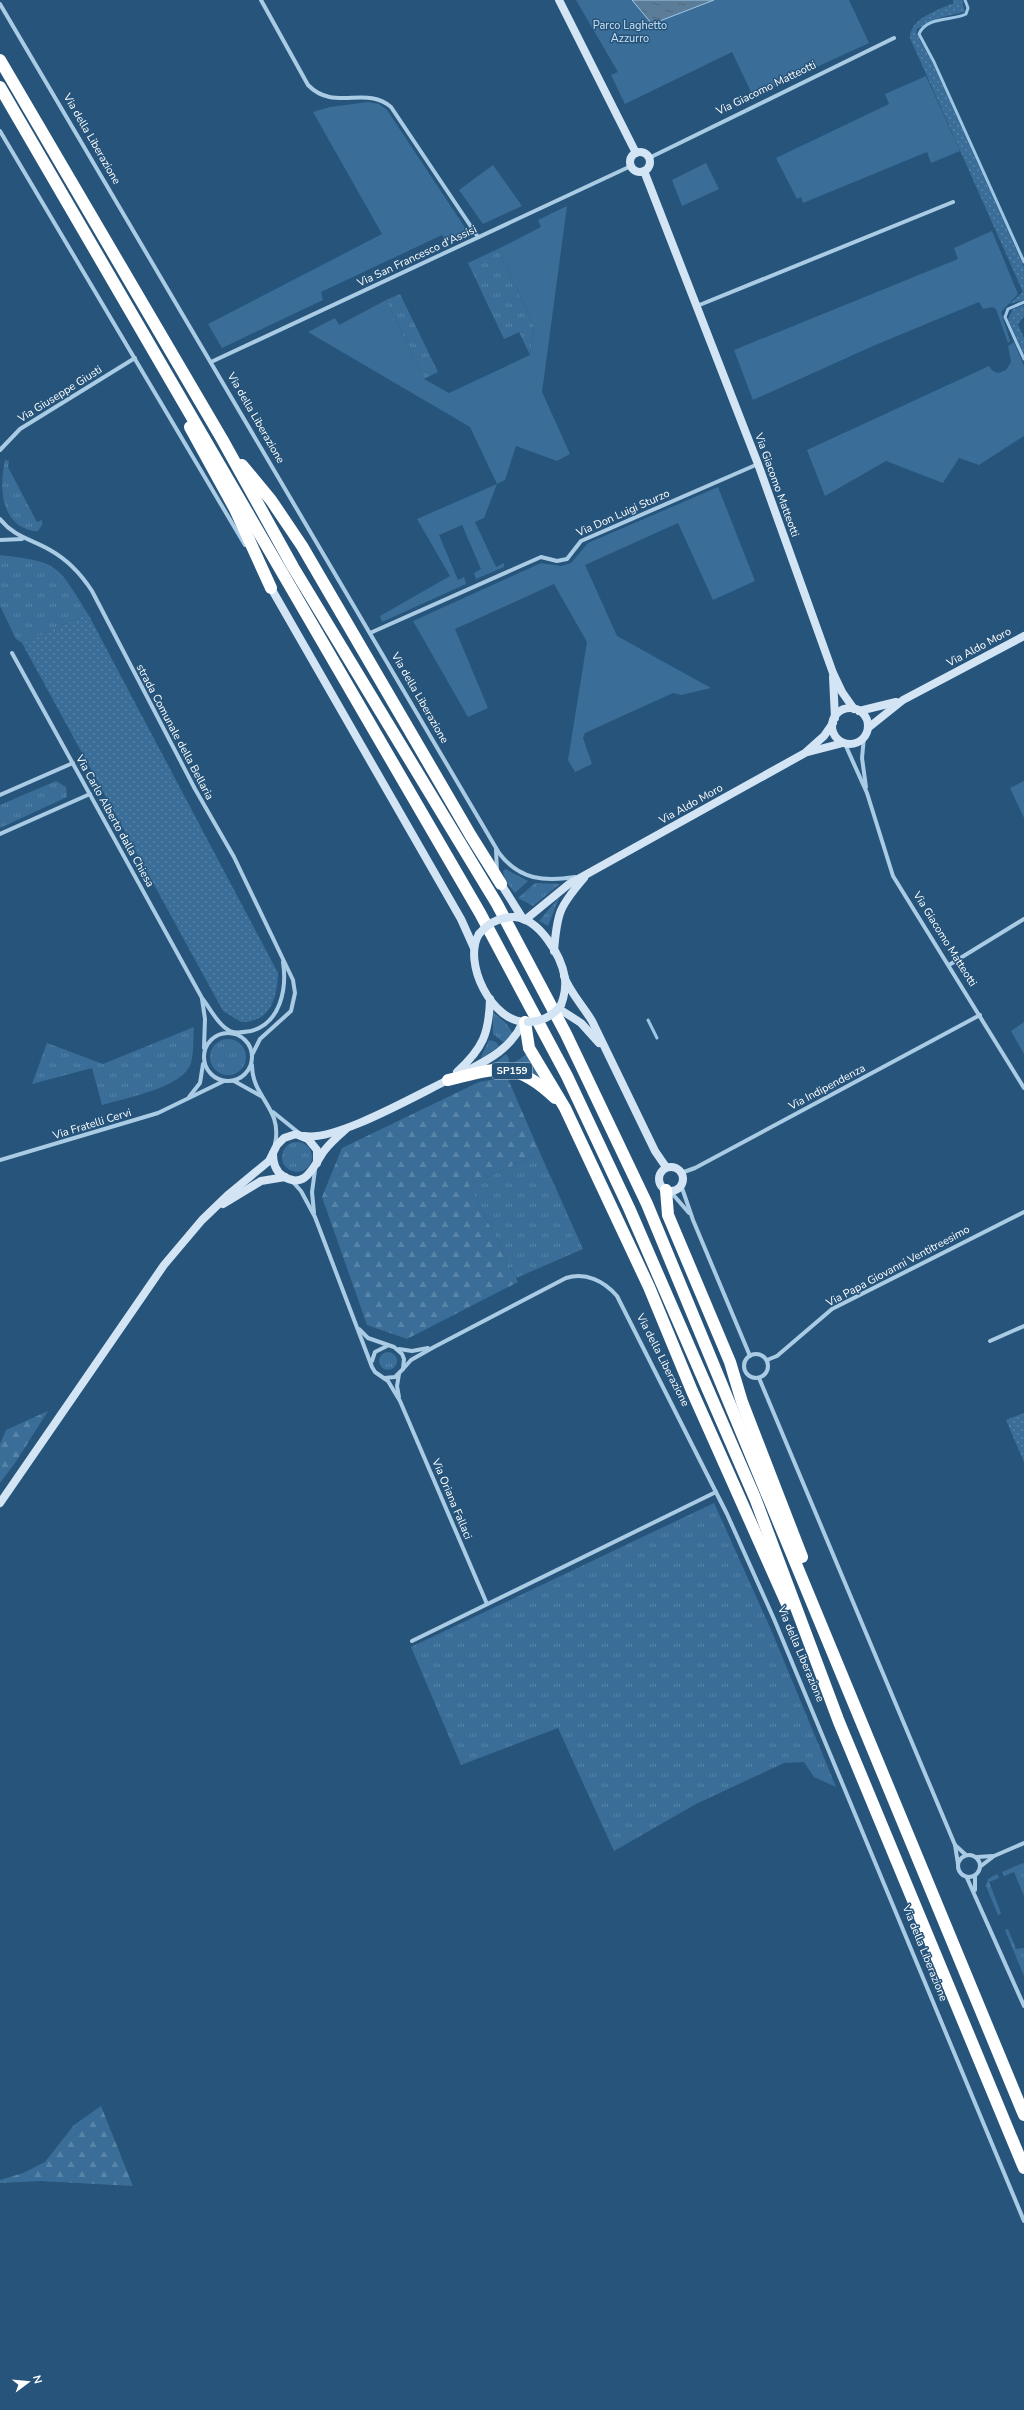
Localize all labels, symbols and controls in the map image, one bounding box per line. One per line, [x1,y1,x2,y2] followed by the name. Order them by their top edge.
[593,18,667,46] park label: Parco Laghetto Azzurro
[713,57,818,119] street label: Via Giacomo Matteotti
[59,90,124,187] street label: Via della Liberazione
[354,222,479,291] street label: Via San Francesco d'Assisi
[14,362,105,426] street label: Via Giuseppe Giusti
[223,369,288,466] street label: Via della Liberazione
[751,430,803,539] street label: Via Giacomo Matteotti
[573,486,672,541] street label: Via Don Luigi Sturzo
[943,624,1014,671] street label: Via Aldo Moro
[387,649,452,746] street label: Via della Liberazione
[133,661,217,803] street label: strada Comunale della Bellaria
[72,751,158,890] street label: Via Carlo Alberto dalla Chiesa
[655,780,726,828] street label: Via Aldo Moro
[909,888,980,989] street label: Via Giacomo Matteotti
[785,1060,868,1114] street label: Via Indipendenza
[492,1063,532,1079] road number: SP159
[50,1105,133,1143] street label: Via Fratelli Cervi
[823,1222,972,1311] street label: Via Papa Giovanni Ventitreesimo
[633,1310,693,1409] street label: Via della Liberazione
[428,1456,476,1542] street label: Via Oriana Fallaci
[774,1603,828,1704] street label: Via della Liberazione
[898,1902,951,2004] street label: Via della Liberazione
[8,2362,48,2402] north arrow
[29,2373,45,2385] text: N

